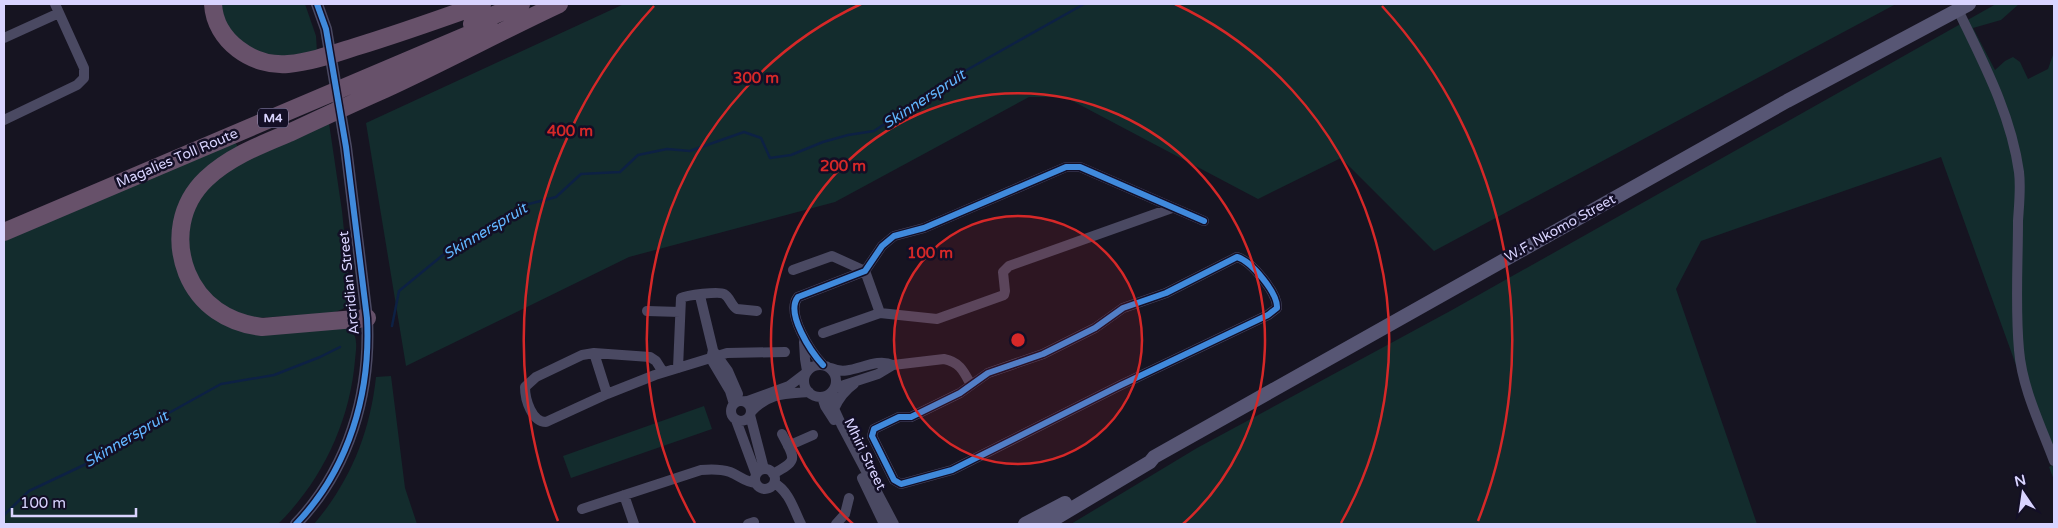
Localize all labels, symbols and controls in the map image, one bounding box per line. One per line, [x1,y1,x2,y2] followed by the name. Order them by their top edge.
[879,64,970,132] water label: Skinnerspruit
[733,69,779,87] text: 300 m
[258,109,288,128] road number: M4
[547,122,593,140] text: 400 m
[114,125,240,191] street label: Magalies Toll Route
[820,157,866,175] text: 200 m
[1502,190,1619,266] street label: W.F. Nkomo Street
[440,198,532,263] water label: Skinnerspruit
[335,230,363,336] street label: Arcridian Street
[907,244,953,262] text: 100 m
[1009,331,1027,349] centre of rings
[81,406,173,471] water label: Skinnerspruit
[840,415,890,493] street label: Mhiri Street
[1998,468,2048,518] north arrow
[2013,471,2028,490] text: N
[12,486,136,518] scale bar
[20,494,66,512] text: 100 m

